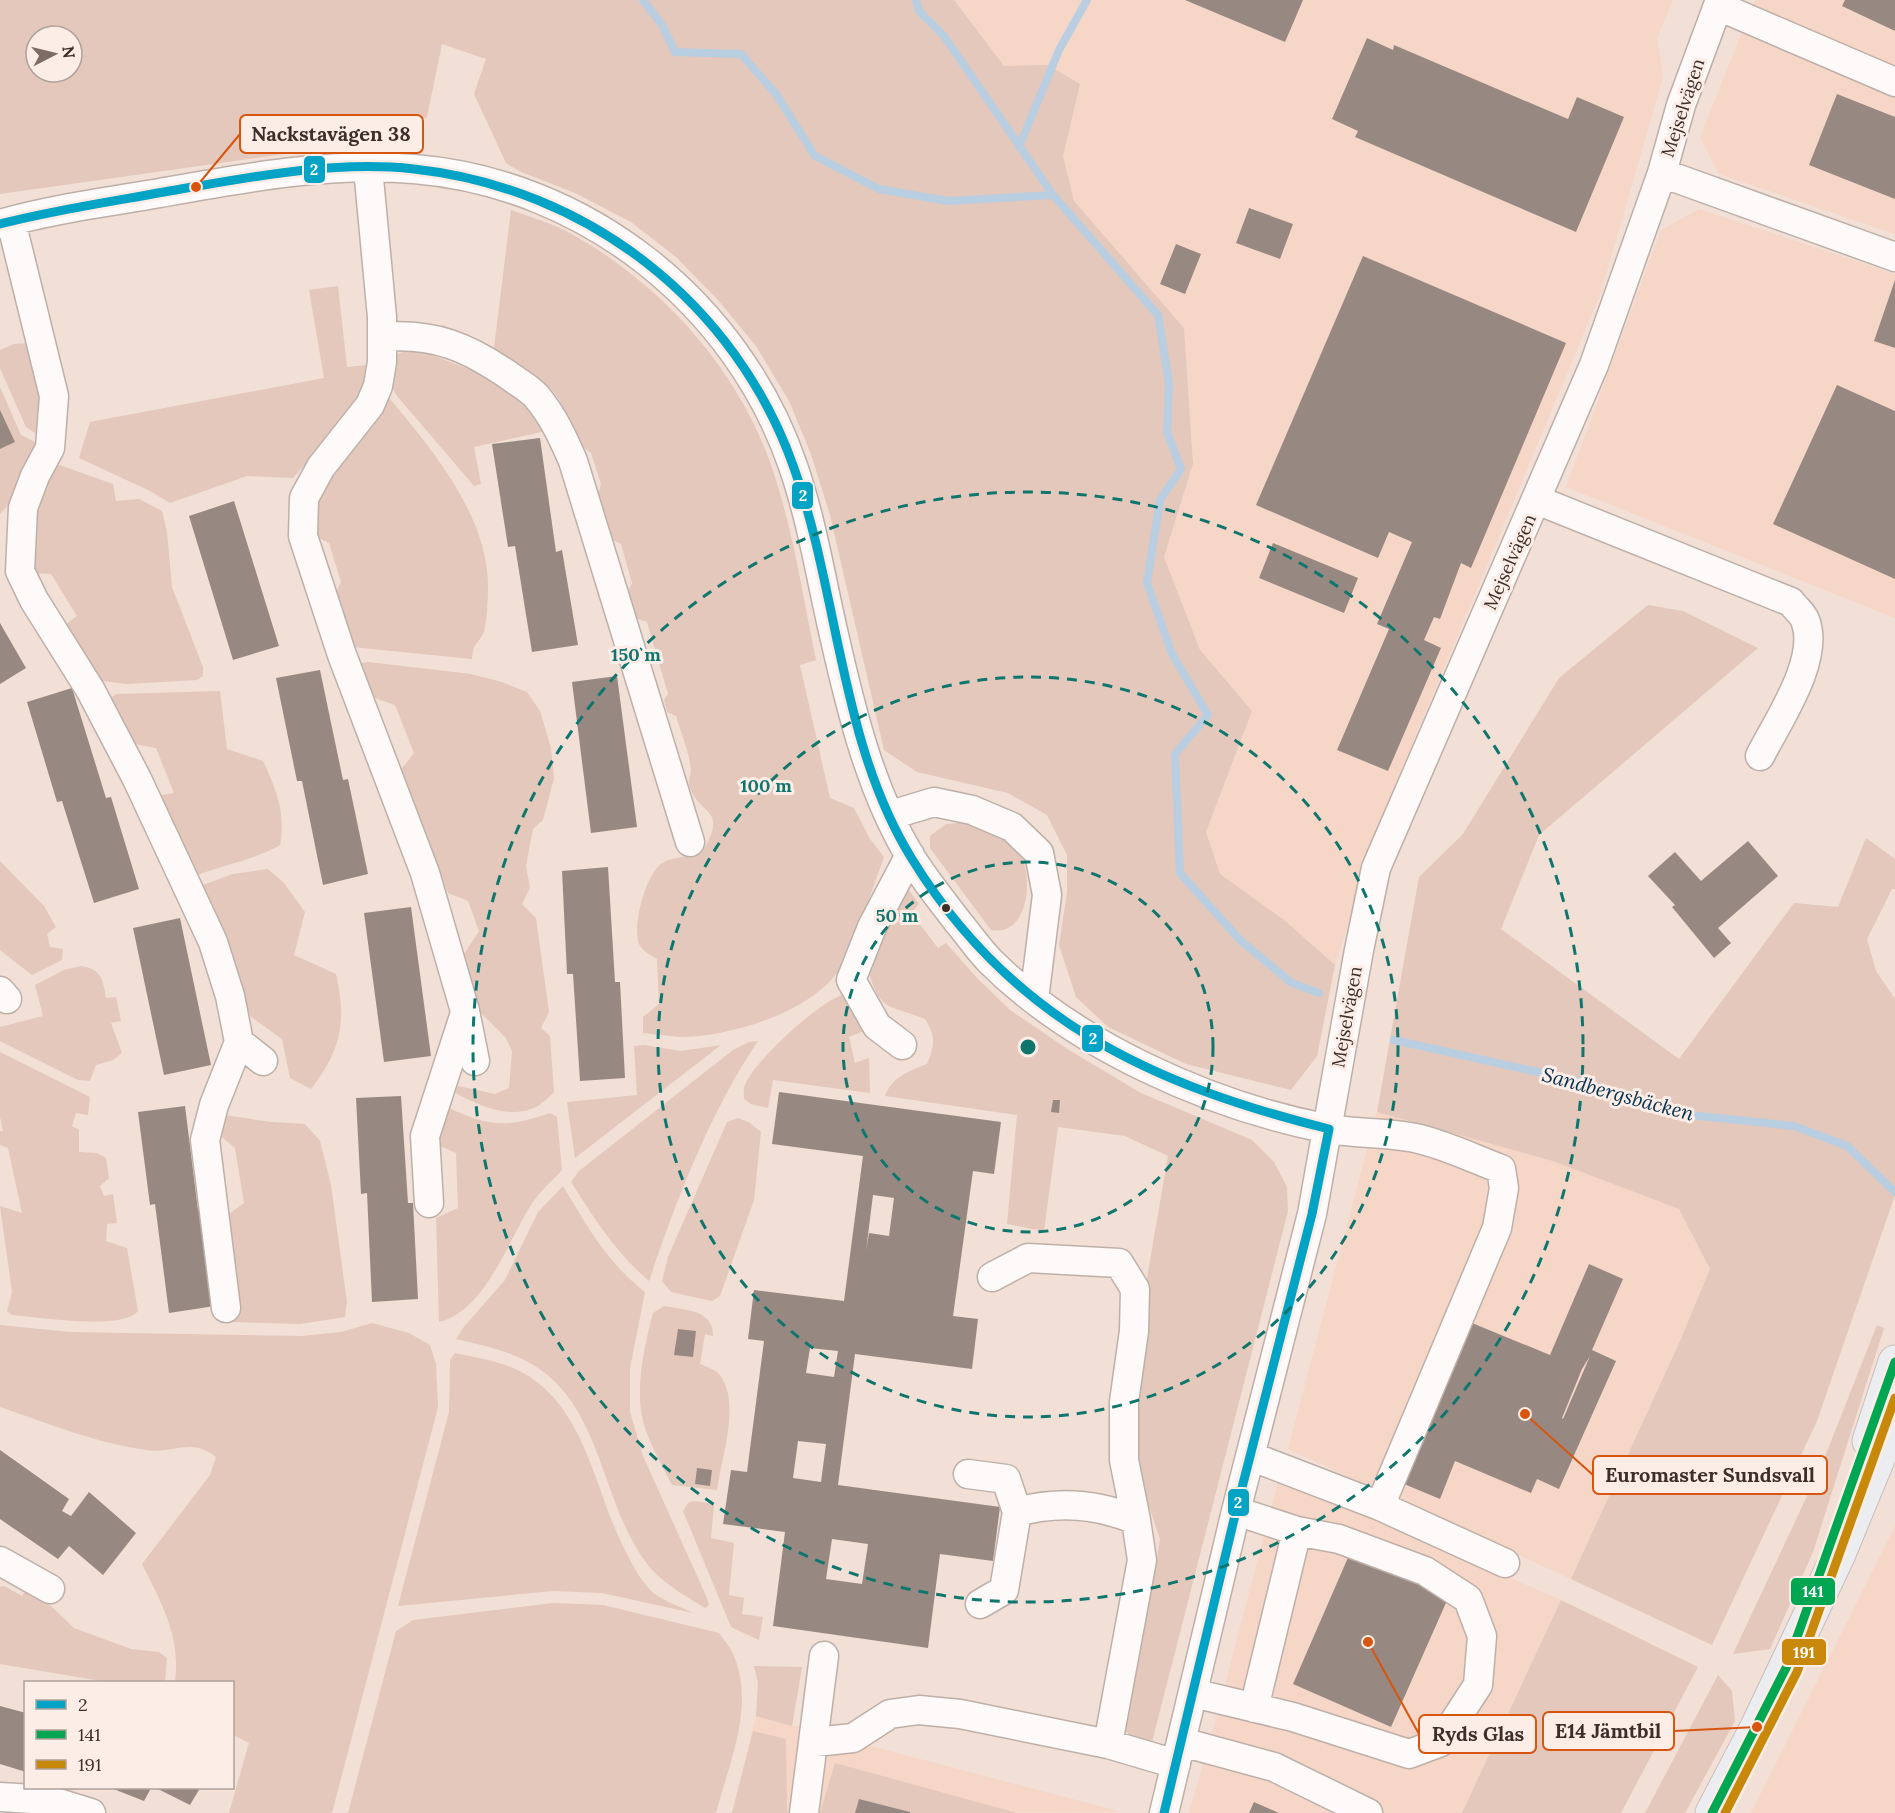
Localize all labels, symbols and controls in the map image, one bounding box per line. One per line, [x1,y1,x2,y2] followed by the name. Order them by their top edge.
[24,24,84,84] north arrow
[58,45,80,60] text: N
[1656,55,1709,160] street label: Mejselvägen
[240,115,423,153] callout: Nackstavägen 38
[251,121,411,146] text: Nackstavägen 38
[303,155,326,184] line badge: 2
[310,159,318,179] text: 2
[791,481,814,510] line badge: 2
[799,485,807,505] text: 2
[1478,510,1541,613] street label: Mejselvägen
[611,643,661,666] text: 150 m
[740,774,792,797] text: 100 m
[940,902,952,914] unlabelled marker
[876,904,919,927] text: 50 m
[1326,964,1367,1069] street label: Mejselvägen
[1081,1024,1104,1053] line badge: 2
[1089,1028,1097,1048] text: 2
[1018,1037,1038,1057] centre of rings
[1539,1061,1698,1126] water label: Sandbergsbäcken
[1593,1456,1827,1494] callout: Euromaster Sundsvall
[1605,1462,1815,1487] text: Euromaster Sundsvall
[1227,1488,1250,1517] line badge: 2
[1234,1492,1242,1512] text: 2
[1790,1577,1836,1606] line badge: 141
[1802,1581,1824,1601] text: 141
[1781,1638,1827,1666] line badge: 191
[1793,1642,1815,1662] text: 191
[24,1681,234,1789] legend
[78,1693,88,1716] text: 2
[1543,1712,1674,1750] callout: E14 Jämtbil
[1419,1715,1536,1753] callout: Ryds Glas
[1555,1718,1661,1743] text: E14 Jämtbil
[1432,1721,1525,1746] text: Ryds Glas
[78,1723,101,1746] text: 141
[78,1753,102,1776] text: 191

